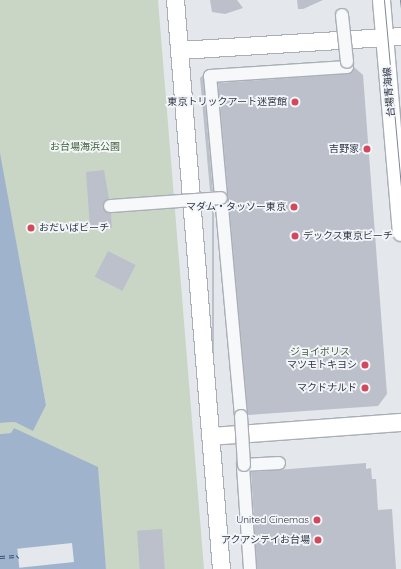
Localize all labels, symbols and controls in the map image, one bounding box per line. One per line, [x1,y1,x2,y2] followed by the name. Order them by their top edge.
[381,67,397,117] street label: 台場青海線
[168,96,287,108] place label: 東京トリックアート迷宮館
[290,97,300,107] marker: 東京トリックアート迷宮館
[50,141,120,153] park label: お台場海浜公園
[329,143,359,155] place label: 吉野家
[362,144,372,154] marker: 吉野家
[186,201,286,213] place label: マダム・タッソー東京
[289,202,299,212] marker: マダム・タッソー東京
[39,222,109,234] place label: おだいばビーチ
[26,223,36,233] marker: おだいばビーチ
[303,230,393,242] place label: デックス東京ビーチ
[290,231,300,241] marker: デックス東京ビーチ
[290,346,350,358] park label: ジョイポリス
[287,359,357,371] place label: マツモトキヨシ
[360,360,370,370] marker: マツモトキヨシ
[297,382,357,394] place label: マクドナルド
[360,383,370,393] marker: マクドナルド
[236,514,309,526] place label: United Cinemas
[312,515,322,525] marker: United Cinemas
[220,534,310,546] place label: アクアシテイお台場
[313,535,323,545] marker: アクアシテイお台場

